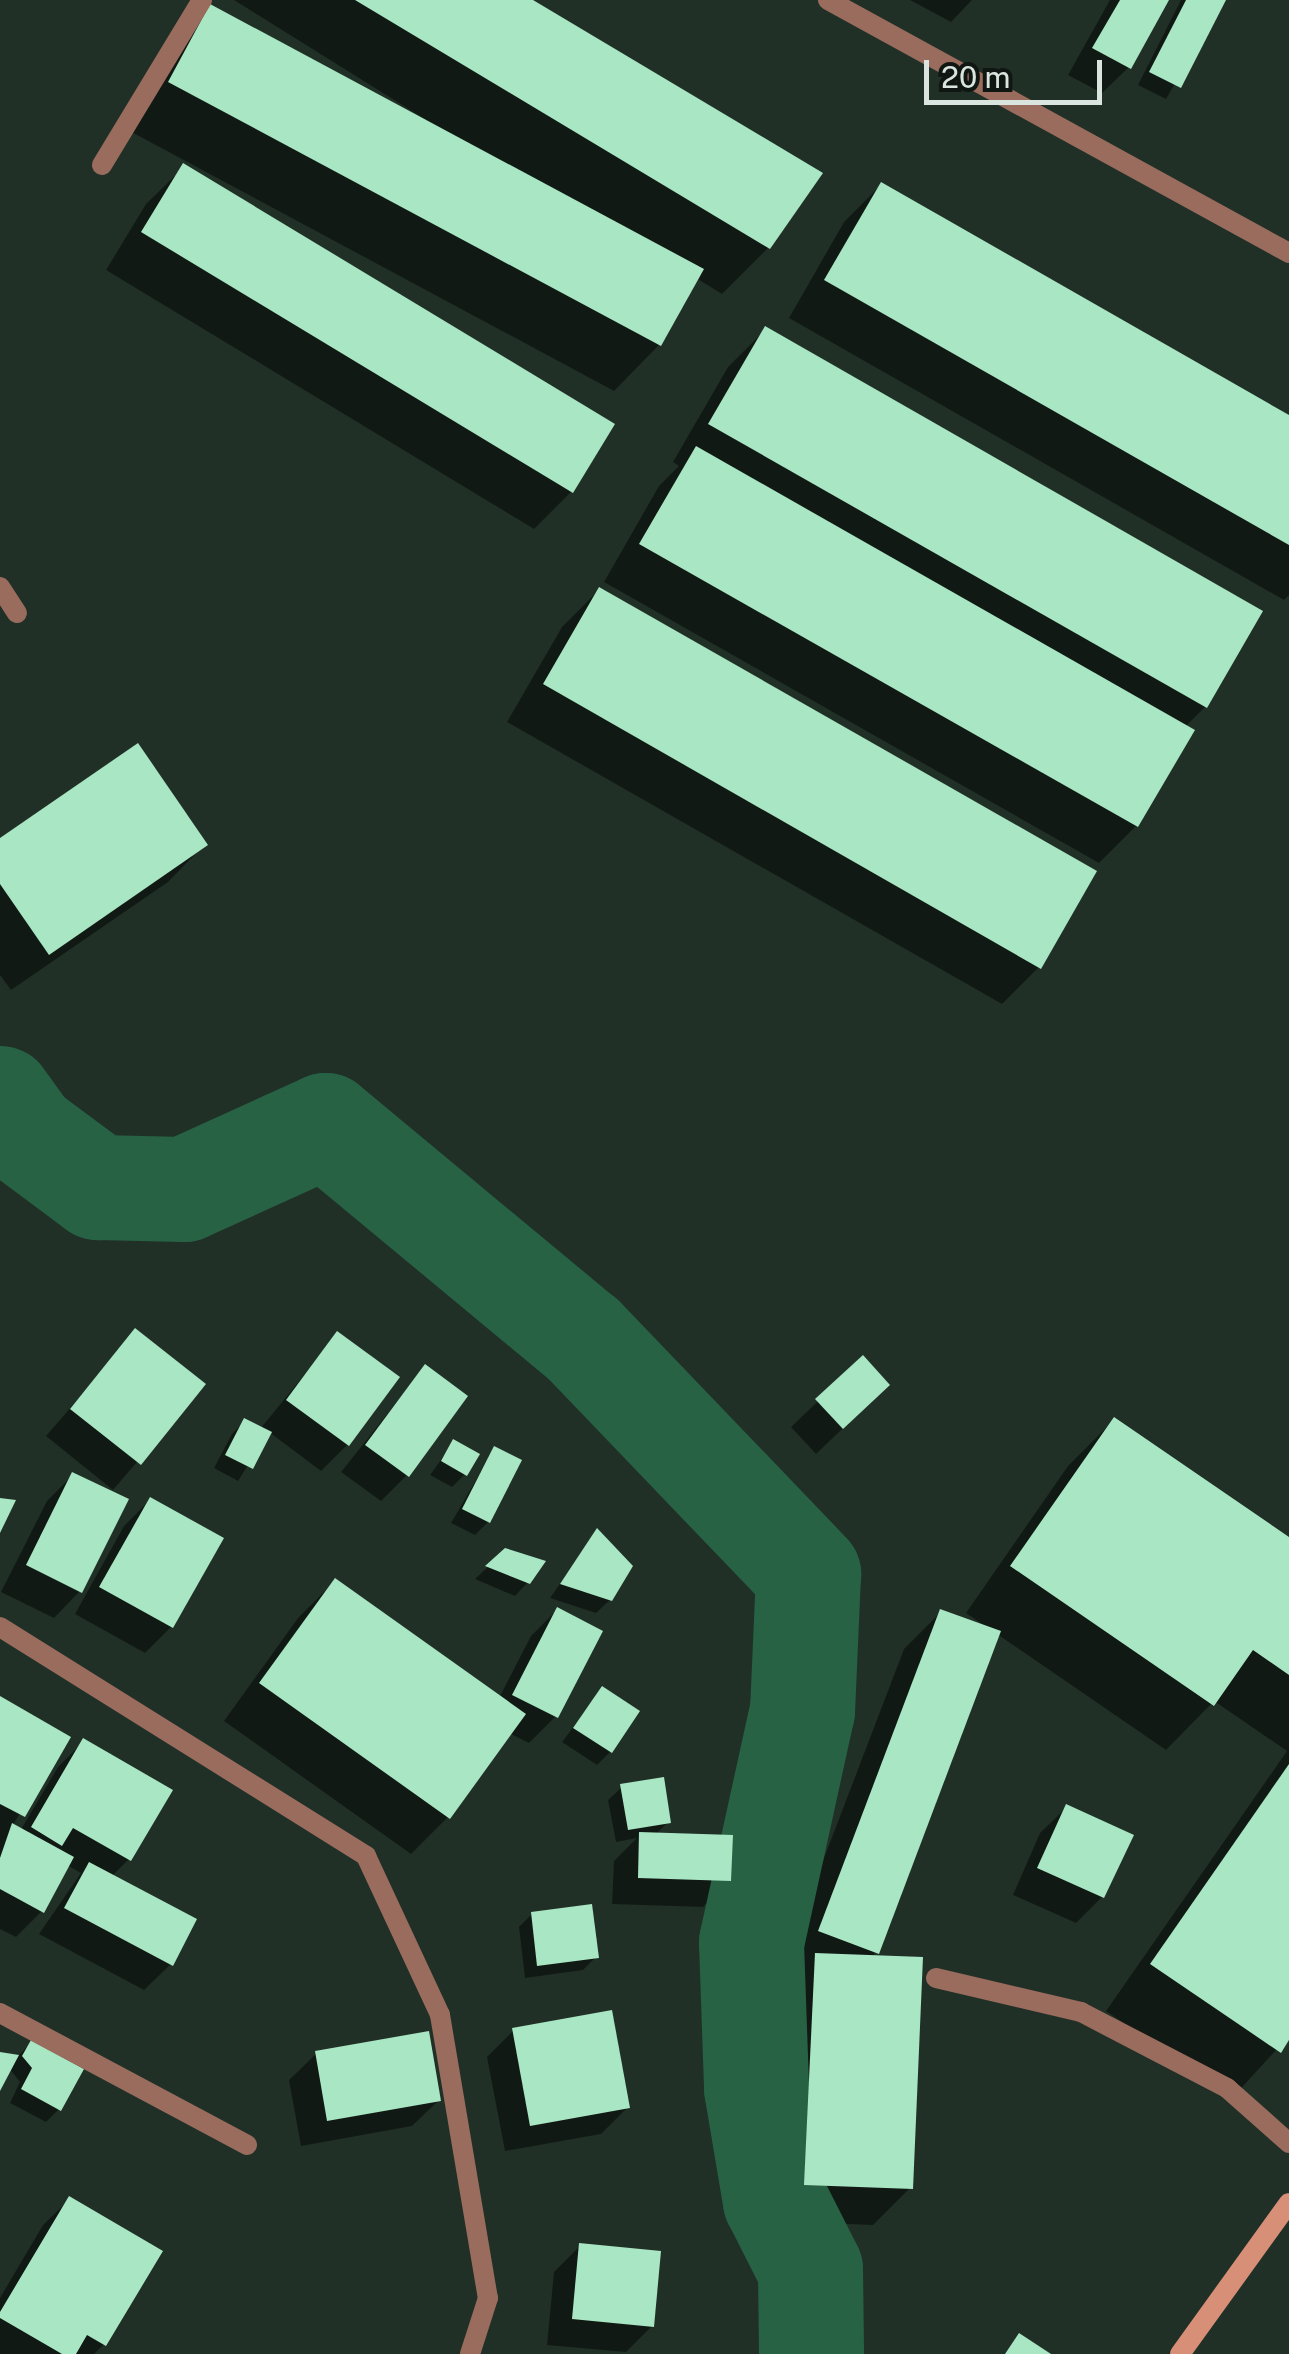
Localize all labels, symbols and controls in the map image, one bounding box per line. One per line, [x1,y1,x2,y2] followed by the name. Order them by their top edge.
[929,40,1106,102] scale bar
[941,59,1010,95] text: 20 m

